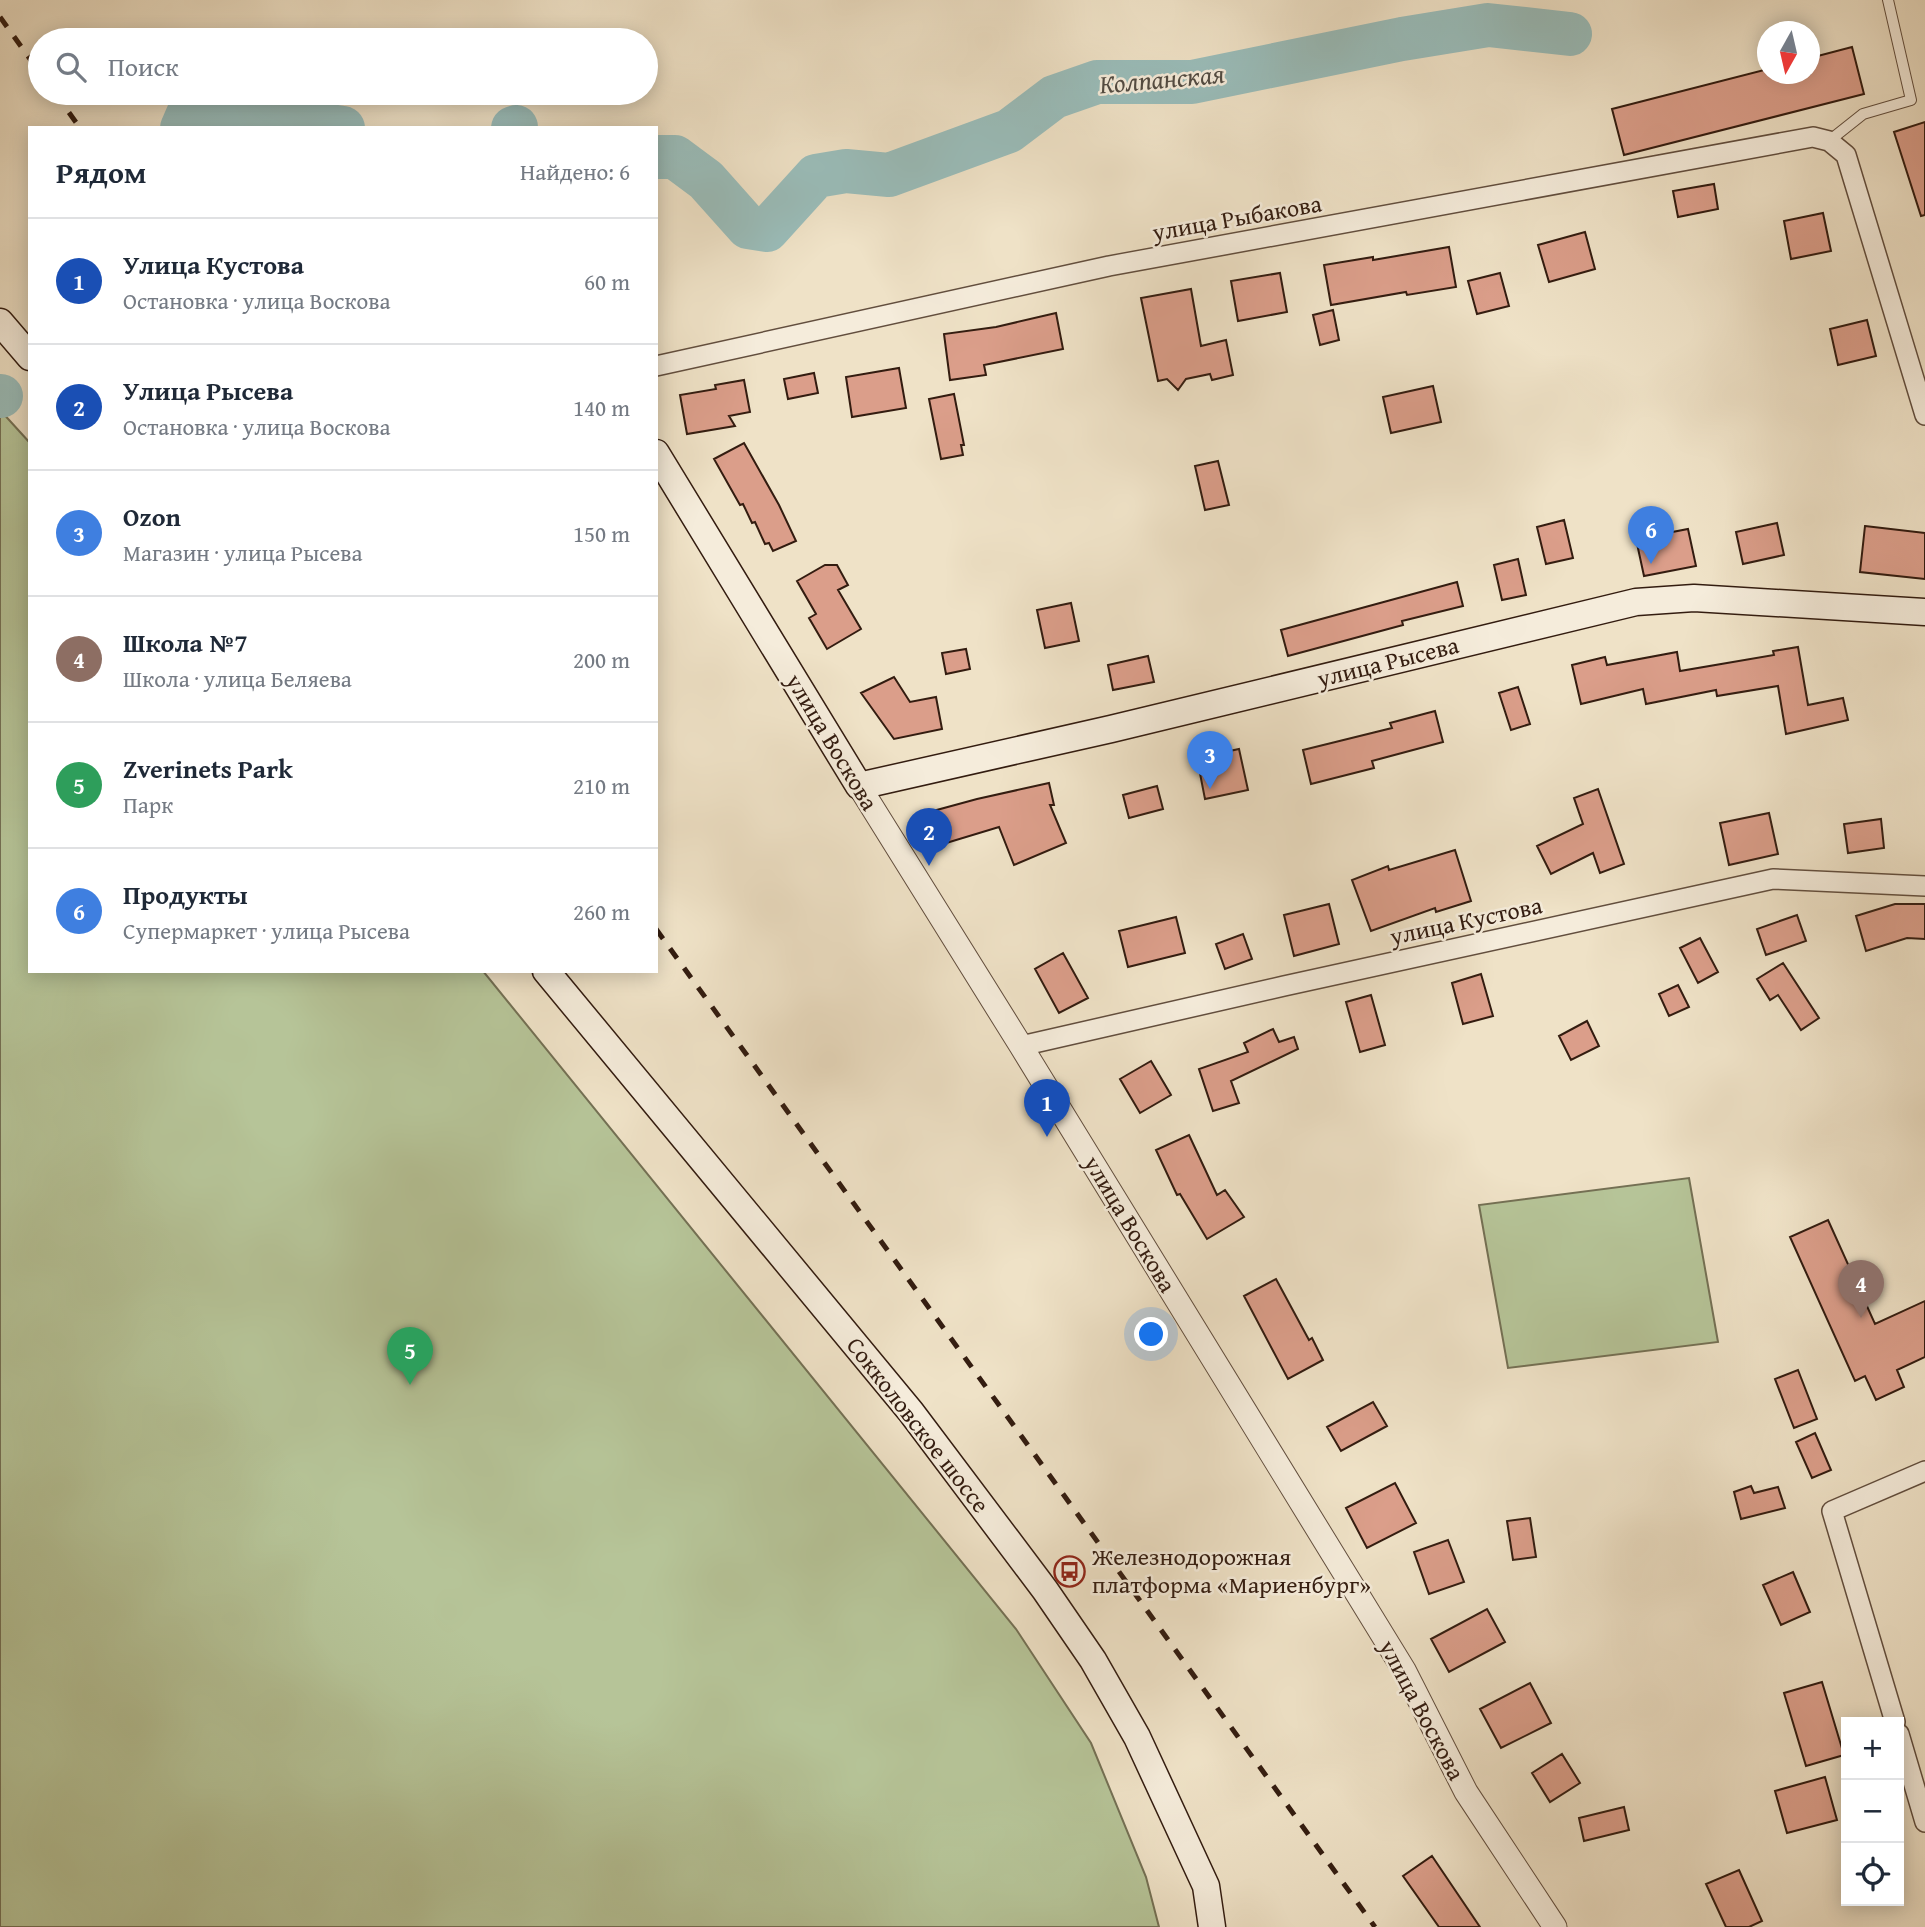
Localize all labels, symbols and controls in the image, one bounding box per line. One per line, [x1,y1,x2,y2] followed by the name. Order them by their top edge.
[1757,21,1820,84] north arrow
[28,28,658,105] search box
[108,47,179,86] text: Поиск
[52,48,90,86] icon: search
[1098,54,1226,103] water label: Колпанская
[56,150,147,194] text: Рядом
[520,155,630,188] text: Найдено: 6
[1148,185,1325,250] street label: улица Рыбакова
[123,245,304,284] text: Улица Кустова
[73,265,85,298] text: 1
[584,265,630,298] text: 60 m
[123,284,391,317] text: Остановка · улица Воскова
[123,371,293,410] text: Улица Рысева
[73,391,85,424] text: 2
[573,391,630,424] text: 140 m
[123,410,391,443] text: Остановка · улица Воскова
[123,497,181,536] text: Ozon
[1628,506,1674,564] pin: 6
[73,517,85,550] text: 3
[573,517,630,550] text: 150 m
[123,536,362,569] text: Магазин · улица Рысева
[123,623,248,662] text: Школа №7
[1312,627,1463,696] street label: улица Рысева
[73,643,85,676] text: 4
[573,643,630,676] text: 200 m
[123,662,352,695] text: Школа · улица Беляева
[777,666,888,817] street label: улица Воскова
[1187,731,1233,789] pin: 3
[123,749,293,788] text: Zverinets Park
[73,769,85,802] text: 5
[573,769,630,802] text: 210 m
[123,788,173,821] text: Парк
[906,808,952,866] pin: 2
[123,875,248,914] text: Продукты
[1386,887,1546,954] street label: улица Кустова
[73,895,85,928] text: 6
[573,895,630,928] text: 260 m
[123,914,410,947] text: Супермаркет · улица Рысева
[1024,1079,1070,1137] pin: 1
[1075,1148,1186,1299] street label: улица Воскова
[1838,1260,1884,1318] pin: 4
[1134,1317,1168,1351] your location
[387,1327,433,1385] pin: 5
[838,1329,998,1520] street label: Сокколовское шоссе
[1091,1539,1371,1602] place label: Железнодорожная платформа «Мариенбург»
[1052,1554,1086,1588] bus stop icon: Железнодорожная платформа «Мариенбург»
[1370,1632,1474,1787] street label: улица Воскова
[1841,1717,1904,1906] map controls
[1841,1717,1904,1780] button: +
[1841,1780,1904,1843] button: −
[1841,1843,1904,1906] button: locate

